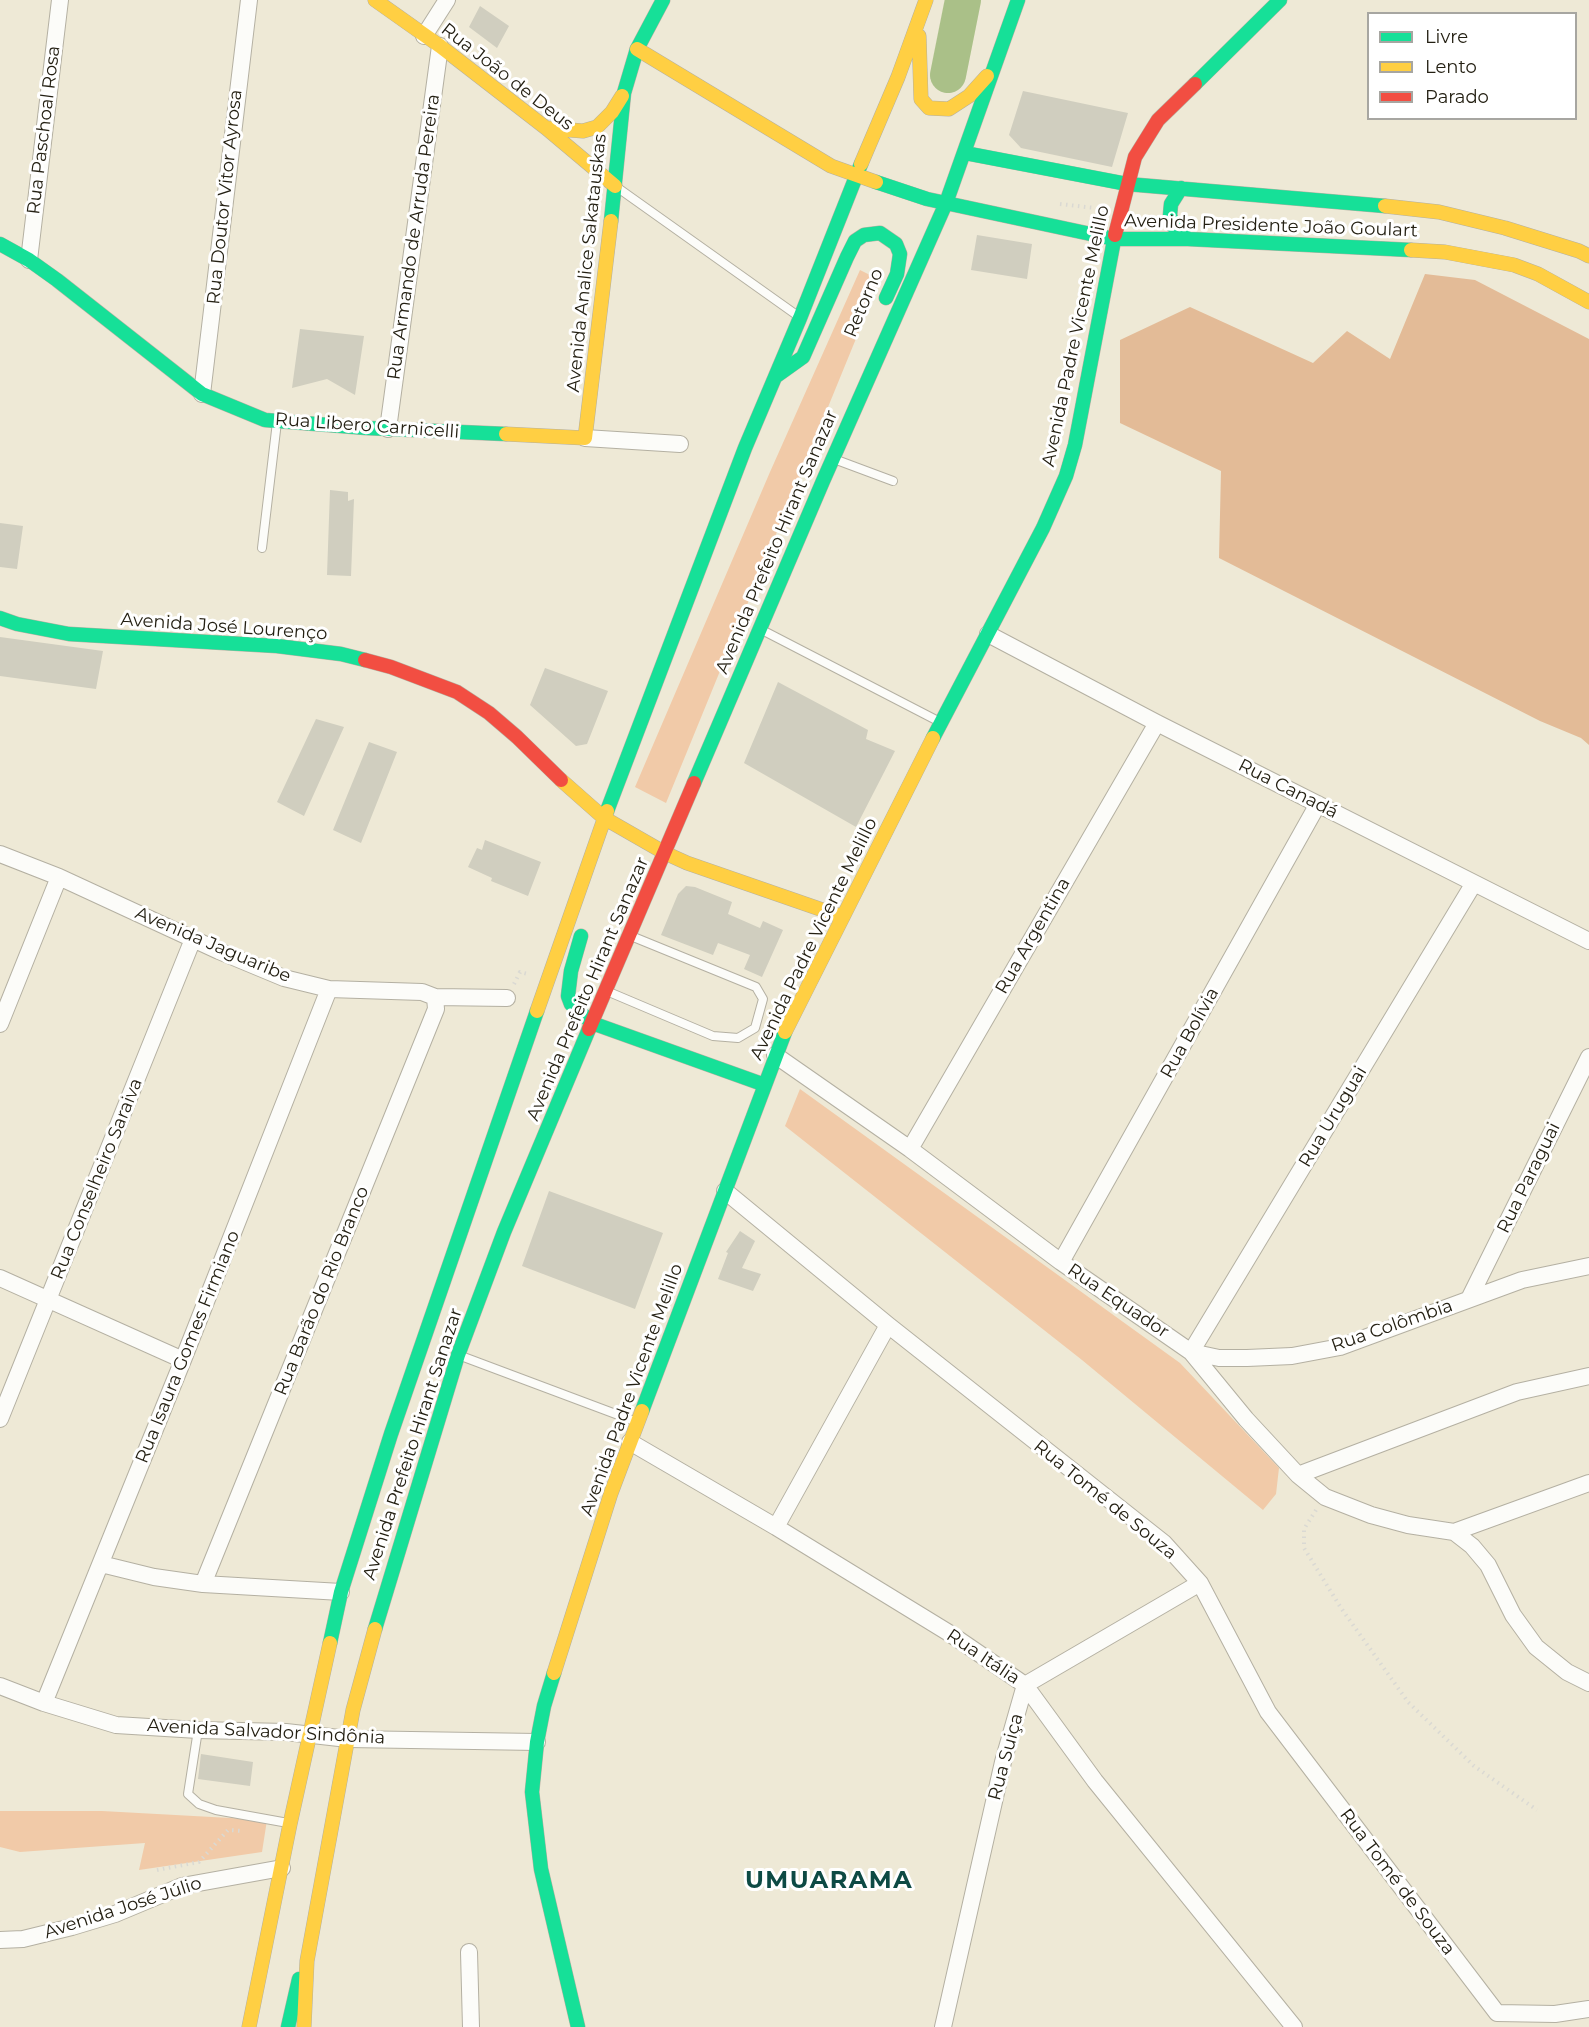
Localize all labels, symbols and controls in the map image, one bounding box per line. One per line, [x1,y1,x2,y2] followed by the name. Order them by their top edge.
[1367,12,1577,120] legend
[437,19,577,135] street label: Rua João de Deus
[1425,26,1468,48] text: Livre
[23,44,65,216] street label: Rua Paschoal Rosa
[1425,56,1477,78] text: Lento
[1425,86,1489,108] text: Parado
[203,88,247,306] street label: Rua Doutor Vitor Ayrosa
[383,93,445,381] street label: Rua Armando de Arruda Pereira
[563,133,611,393] street label: Avenida Analice Sakatauskas
[1038,203,1114,469] street label: Avenida Padre Vicente Melillo
[1124,210,1418,242] street label: Avenida Presidente João Goulart
[840,265,888,341] street label: Retorno
[711,407,843,677] street label: Avenida Prefeito Hirant Sanazar
[274,409,460,443] street label: Rua Libero Carnicelli
[120,609,328,645] street label: Avenida José Lourenço
[1234,755,1342,823] street label: Rua Canadá
[746,814,882,1064] street label: Avenida Padre Vicente Melillo
[522,854,654,1124] street label: Avenida Prefeito Hirant Sanazar
[991,874,1075,998] street label: Rua Argentina
[132,902,294,988] street label: Avenida Jaguaribe
[1156,984,1224,1082] street label: Rua Bolívia
[1294,1063,1372,1171] street label: Rua Uruguai
[47,1075,147,1283] street label: Rua Conselheiro Saraiva
[1493,1119,1565,1237] street label: Rua Paraguai
[270,1183,374,1399] street label: Rua Barão do Rio Branco
[131,1227,245,1467] street label: Rua Isaura Gomes Firmiano
[1063,1259,1173,1343] street label: Rua Equador
[576,1261,688,1519] street label: Avenida Padre Vicente Melillo
[1328,1295,1456,1357] street label: Rua Colômbia
[359,1305,467,1583] street label: Avenida Prefeito Hirant Sanazar
[1029,1436,1181,1564] street label: Rua Tomé de Souza
[942,1625,1024,1689] street label: Rua Itália
[984,1711,1028,1803] street label: Rua Suiça
[146,1715,386,1749] street label: Avenida Salvador Sindônia
[1335,1804,1459,1960] street label: Rua Tomé de Souza
[745,1867,913,1895] district label: UMUARAMA
[42,1872,204,1944] street label: Avenida José Júlio

